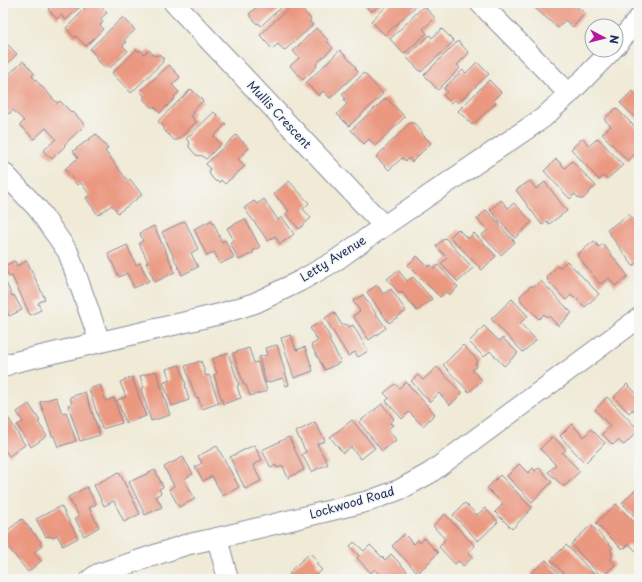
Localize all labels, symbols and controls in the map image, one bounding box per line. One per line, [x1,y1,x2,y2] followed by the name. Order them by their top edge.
[584,18,624,58] north arrow
[605,34,623,45] text: N
[243,76,316,152] street label: Mullis Crescent
[296,230,369,286] street label: Letty Avenue
[307,481,396,523] street label: Lockwood Road

